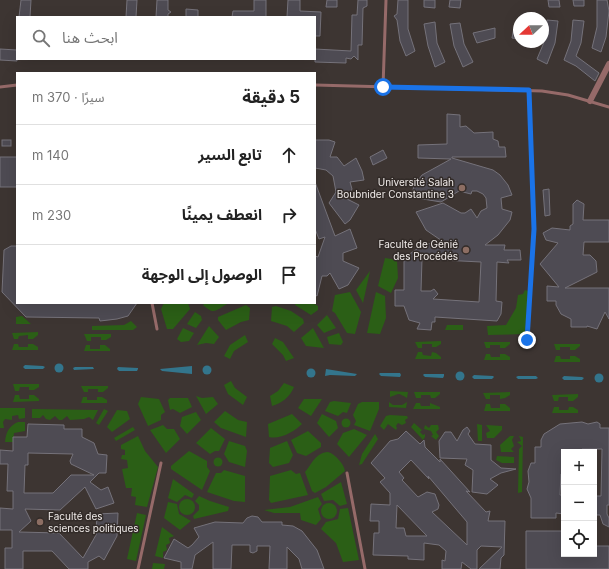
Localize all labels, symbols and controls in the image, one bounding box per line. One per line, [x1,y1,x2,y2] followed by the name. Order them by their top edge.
[513,12,549,48] north arrow
[16,16,316,60] search box
[30,27,52,49] icon: search
[62,28,118,47] text: ابحث هنا
[374,78,392,96] route start
[242,87,300,107] text: 5 دقيقة
[32,89,104,105] text: سيرًا · 370 m
[278,144,300,166] icon: ahead
[198,145,262,164] text: تابع السير
[32,147,69,163] text: 140 m
[337,176,454,200] place label: Université Salah Boubnider Constantine 3
[457,183,467,193] marker: Université Salah Boubnider Constantine 3
[278,204,300,226] icon: right
[182,205,262,224] text: انعطف يمينًا
[32,207,71,223] text: 230 m
[378,238,458,262] place label: Faculté de Génié des Procédés
[461,245,471,255] marker: Faculté de Génié des Procédés
[278,264,300,286] icon: arrive
[142,265,262,284] text: الوصول إلى الوجهة
[518,331,536,349] route end
[561,449,597,557] map controls
[561,449,597,485] button: +
[561,485,597,521] button: −
[48,510,139,534] place label: Faculté des sciences politiques
[35,517,45,527] marker: Faculté des sciences politiques
[561,521,597,557] button: locate

